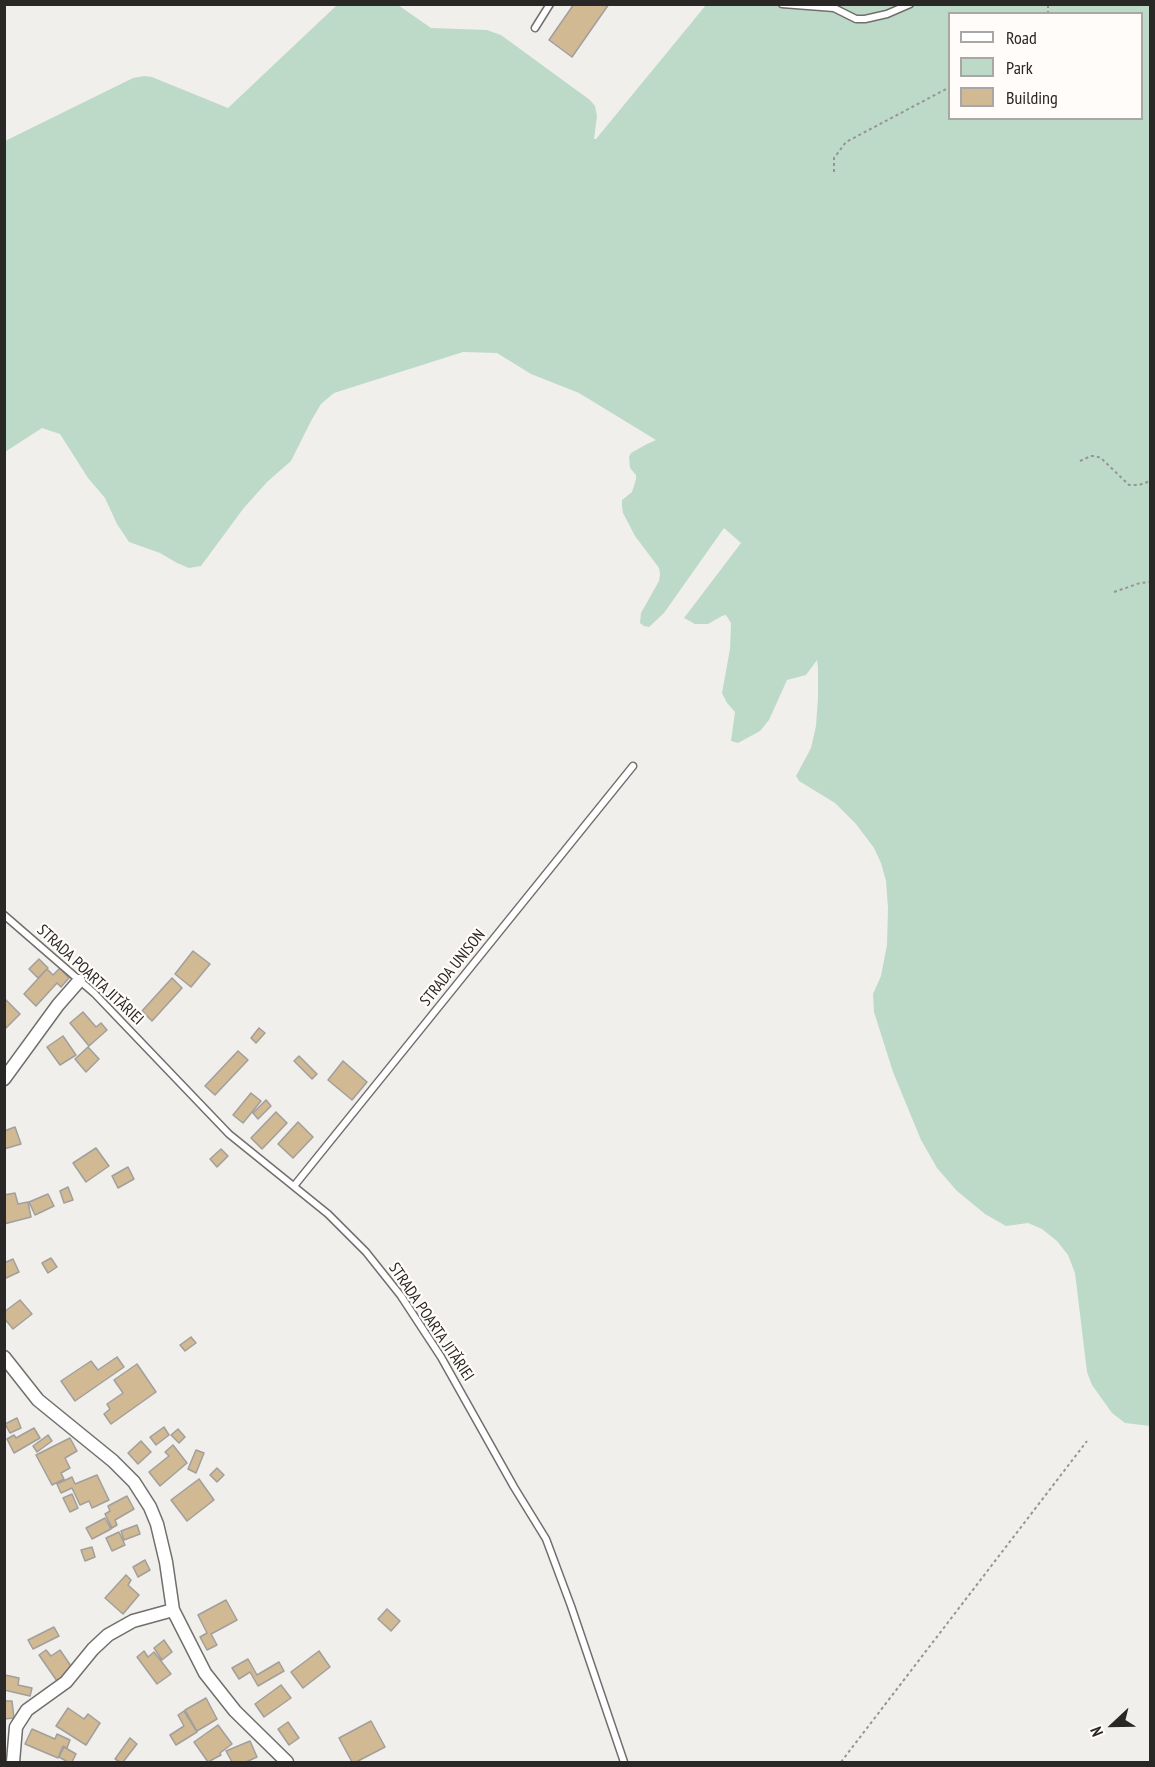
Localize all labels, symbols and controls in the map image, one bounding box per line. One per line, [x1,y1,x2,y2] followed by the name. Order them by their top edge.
[948,12,1143,120] legend
[1006,26,1037,49] text: Road
[1006,56,1033,79] text: Park
[1006,86,1058,109] text: Building
[33,921,147,1029] street label: STRADA POARTA JITĂRIEI
[416,926,490,1010] street label: STRADA UNISON
[384,1259,478,1385] street label: STRADA POARTA JITĂRIEI
[1083,1695,1143,1755] north arrow
[1085,1724,1107,1740] text: N

